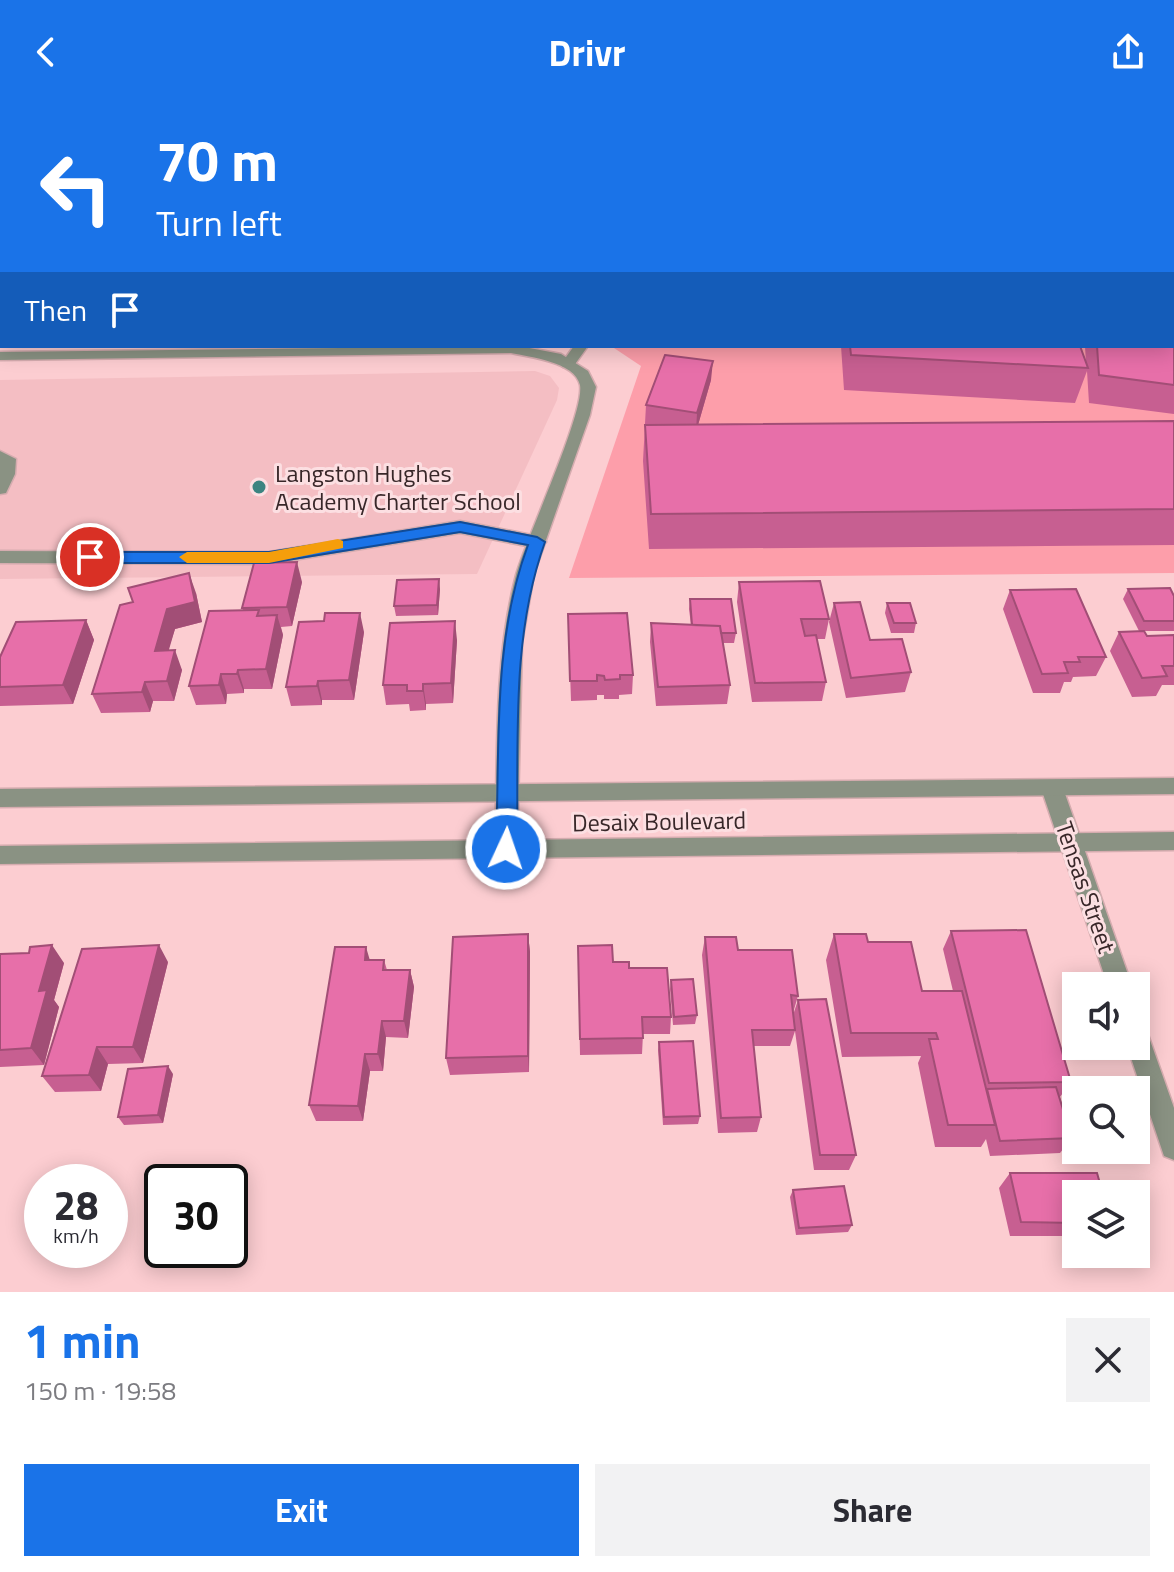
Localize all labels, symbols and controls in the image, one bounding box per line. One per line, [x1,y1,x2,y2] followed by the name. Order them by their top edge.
[549,25,625,80] text: Drivr
[24,30,68,74] icon: back
[1106,30,1150,74] icon: share
[156,118,278,203] text: 70 m
[24,136,128,240] icon: left
[156,195,282,250] text: Turn left
[24,287,87,333] text: Then
[103,288,147,332] icon: arrive
[275,455,521,519] place label: Langston Hughes Academy Charter School
[250,478,268,496] marker: Langston Hughes Academy Charter School
[56,523,124,591] pin
[68,535,112,579] icon: arrive
[572,801,746,841] street label: Desaix Boulevard
[464,807,548,891] position arrow
[1047,816,1125,958] street label: Tensas Street
[1062,972,1150,1268] map controls
[1062,972,1150,1060] button: sound
[1062,1076,1150,1164] button: search
[144,1164,248,1268] speed limit sign: 30
[54,1175,98,1236] text: 28
[1062,1180,1150,1268] button: layers
[53,1220,99,1251] text: km/h
[24,1304,141,1377] text: 1 min
[1066,1318,1150,1402] button: close
[24,1371,176,1410] text: 150 m · 19:58
[24,1464,579,1556] button: Exit
[595,1464,1150,1556] button: Share

